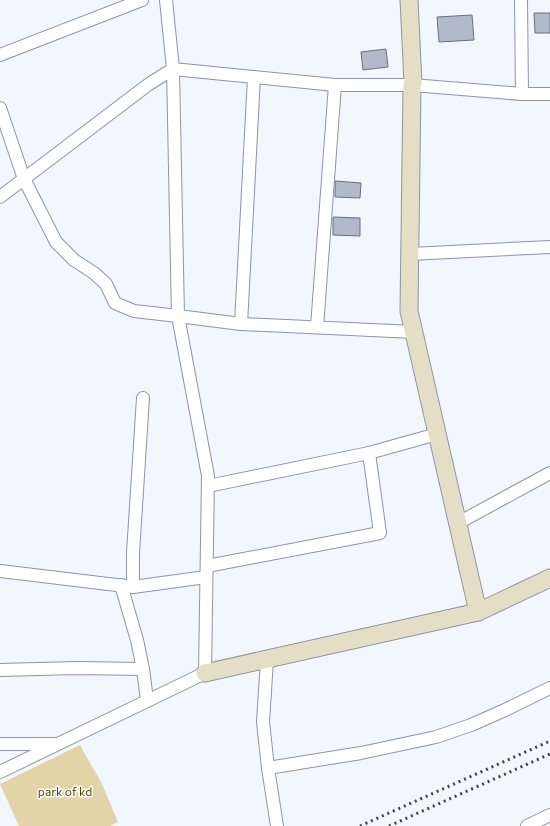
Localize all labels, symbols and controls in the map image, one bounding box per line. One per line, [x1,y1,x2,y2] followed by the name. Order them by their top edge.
[38,784,92,798] park label: park of kd

